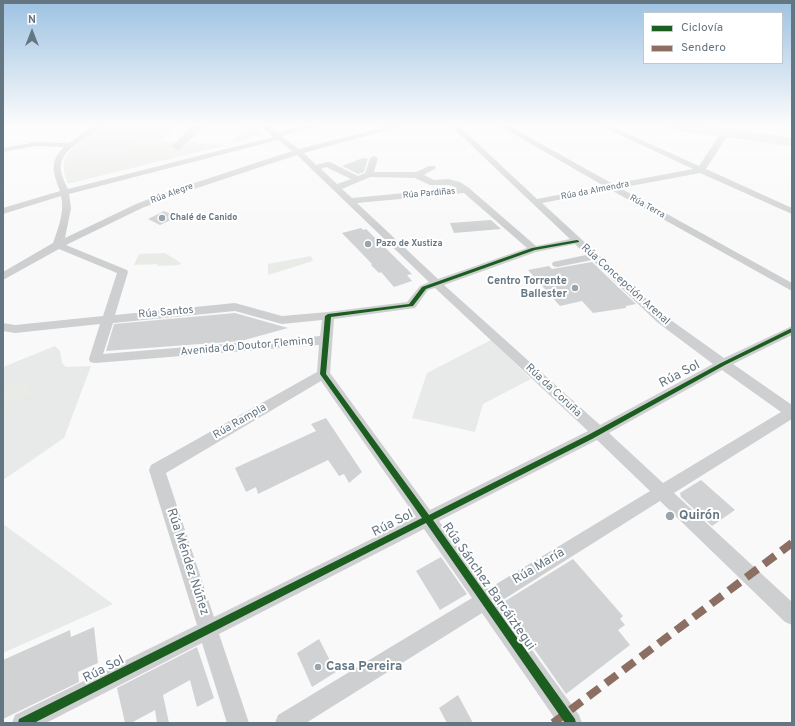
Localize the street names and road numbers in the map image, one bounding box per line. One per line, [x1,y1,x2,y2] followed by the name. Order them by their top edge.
[560,179,630,203] street label: Rúa da Almendra
[149,181,195,207] street label: Rúa Alegre
[402,186,456,202] street label: Rúa Pardiñas
[627,193,667,221] street label: Rúa Terra
[578,242,672,328] street label: Rúa Concepción Arenal
[138,304,194,322] street label: Rúa Santos
[180,335,314,359] street label: Avenida do Doutor Fleming
[657,358,703,392] street label: Rúa Sol
[522,362,584,420] street label: Rúa da Coruña
[211,401,269,443] street label: Rúa Rampla
[162,506,212,618] street label: Rúa Méndez Núñez
[370,507,416,541] street label: Rúa Sol
[438,520,538,654] street label: Rúa Sánchez Barcáiztegui
[510,545,568,589] street label: Rúa María
[81,653,127,687] street label: Rúa Sol

